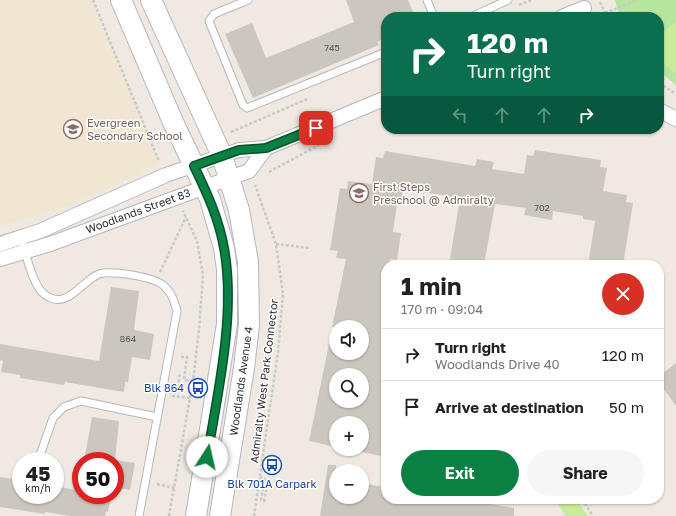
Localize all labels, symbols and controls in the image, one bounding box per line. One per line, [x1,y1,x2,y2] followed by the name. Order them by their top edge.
[467,26,548,59] text: 120 m
[401,28,453,80] icon: right
[324,42,340,53] house number: 745
[467,60,551,82] text: Turn right
[449,104,471,126] icon: left
[491,104,513,126] icon: ahead
[533,104,555,126] icon: ahead
[575,104,597,126] icon: right
[299,111,333,145] pin
[87,116,183,142] place label: Evergreen Secondary School
[305,117,327,139] icon: arrive
[62,118,84,140] school or university icon: Evergreen Secondary School
[373,180,494,206] place label: First Steps Preschool @ Admiralty
[348,182,370,204] school or university icon: First Steps Preschool @ Admiralty
[84,186,192,236] street label: Woodlands Street 83
[534,202,550,213] house number: 702
[401,271,461,300] text: 1 min
[602,273,644,315] button: close
[247,297,280,464] street label: Admiralty West Park Connector
[401,301,483,317] text: 170 m · 09:04
[329,320,369,504] map controls
[329,320,369,360] button: sound
[226,325,255,436] street label: Woodlands Avenue 4
[120,333,137,344] house number: 864
[435,338,506,356] text: Turn right
[401,344,423,366] icon: right
[602,346,644,364] text: 120 m
[435,356,560,372] text: Woodlands Drive 40
[329,368,369,408] button: search
[187,377,209,399] bus stop icon: Blk 864
[144,381,184,394] place label: Blk 864
[401,396,423,418] icon: arrive
[435,398,584,416] text: Arrive at destination
[609,398,644,416] text: 50 m
[329,416,369,456] button: +
[186,436,228,478] position arrow
[401,450,519,496] button: Exit
[527,450,644,496] button: Share
[72,452,124,504] speed limit sign: 50
[261,454,283,476] bus stop icon: Blk 701A Carpark
[26,461,50,485] text: 45
[329,464,369,504] button: −
[227,477,317,490] place label: Blk 701A Carpark
[25,482,51,494] text: km/h

